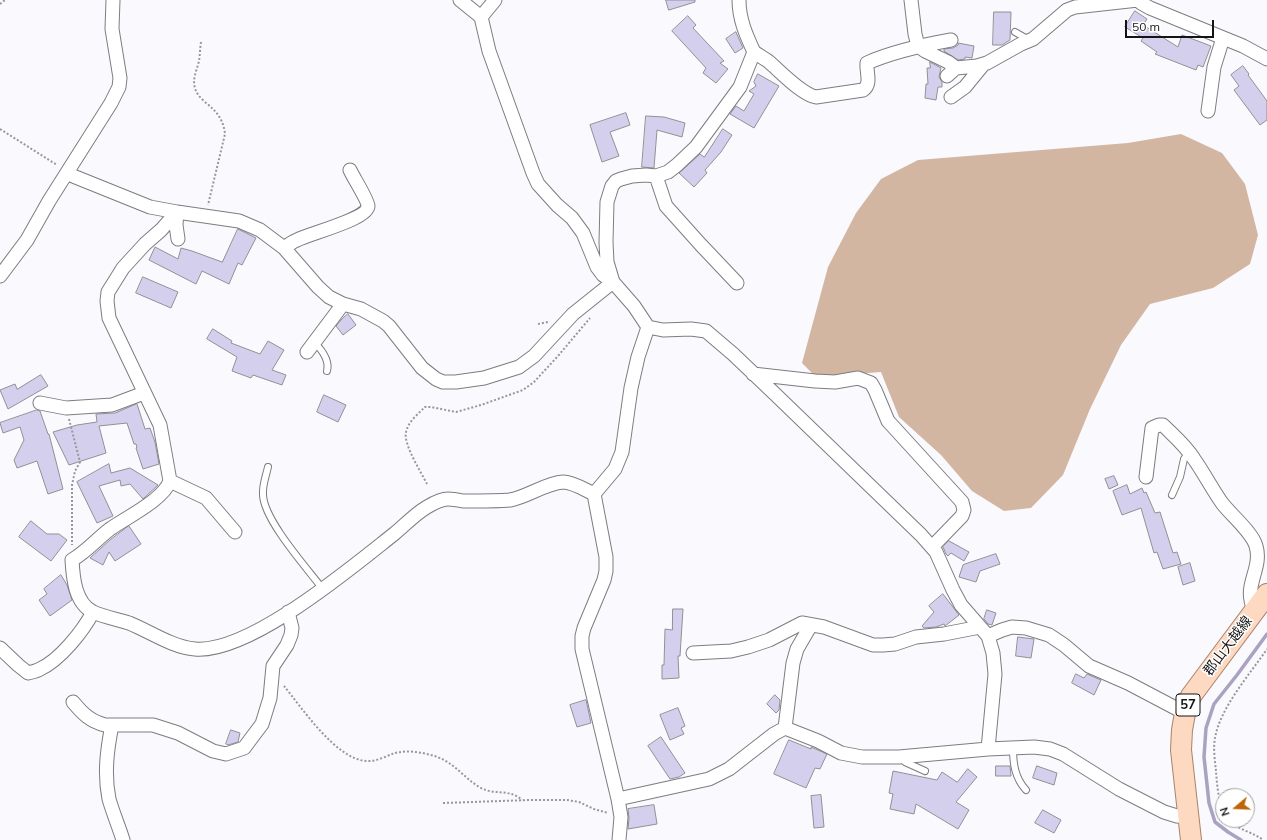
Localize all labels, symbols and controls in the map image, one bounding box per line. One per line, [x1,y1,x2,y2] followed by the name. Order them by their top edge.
[1127,12,1216,38] scale bar
[1132,19,1160,34] text: 50 m
[1200,613,1256,679] street label: 郡山大越線
[1176,694,1200,716] road number: 57
[1215,788,1255,828] north arrow
[1217,805,1233,818] text: N

